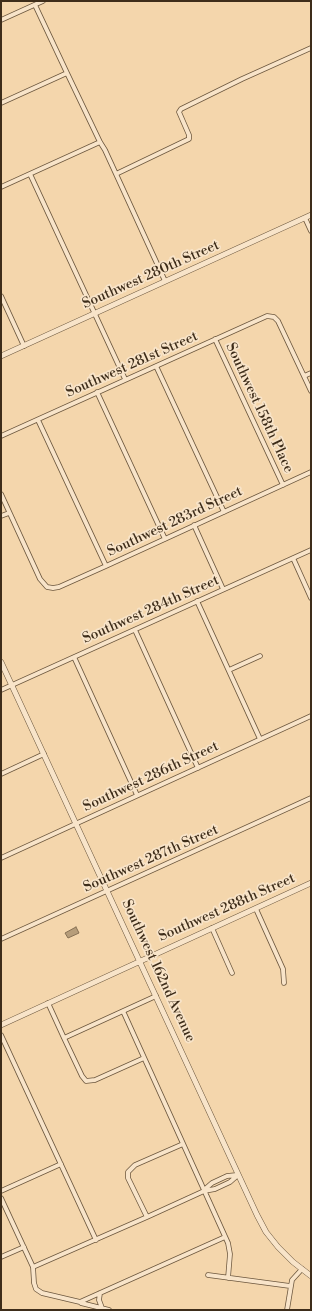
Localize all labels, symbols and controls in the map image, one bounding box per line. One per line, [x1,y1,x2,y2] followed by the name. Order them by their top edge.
[80,237,222,313] street label: Southwest 280th Street
[64,328,200,402] street label: Southwest 281st Street
[221,340,297,476] street label: Southwest 158th Place
[105,483,245,561] street label: Southwest 283rd Street
[80,572,222,648] street label: Southwest 284th Street
[81,738,221,816] street label: Southwest 286th Street
[81,822,221,896] street label: Southwest 287th Street
[156,870,298,946] street label: Southwest 288th Street
[118,897,198,1045] street label: Southwest 162nd Avenue

